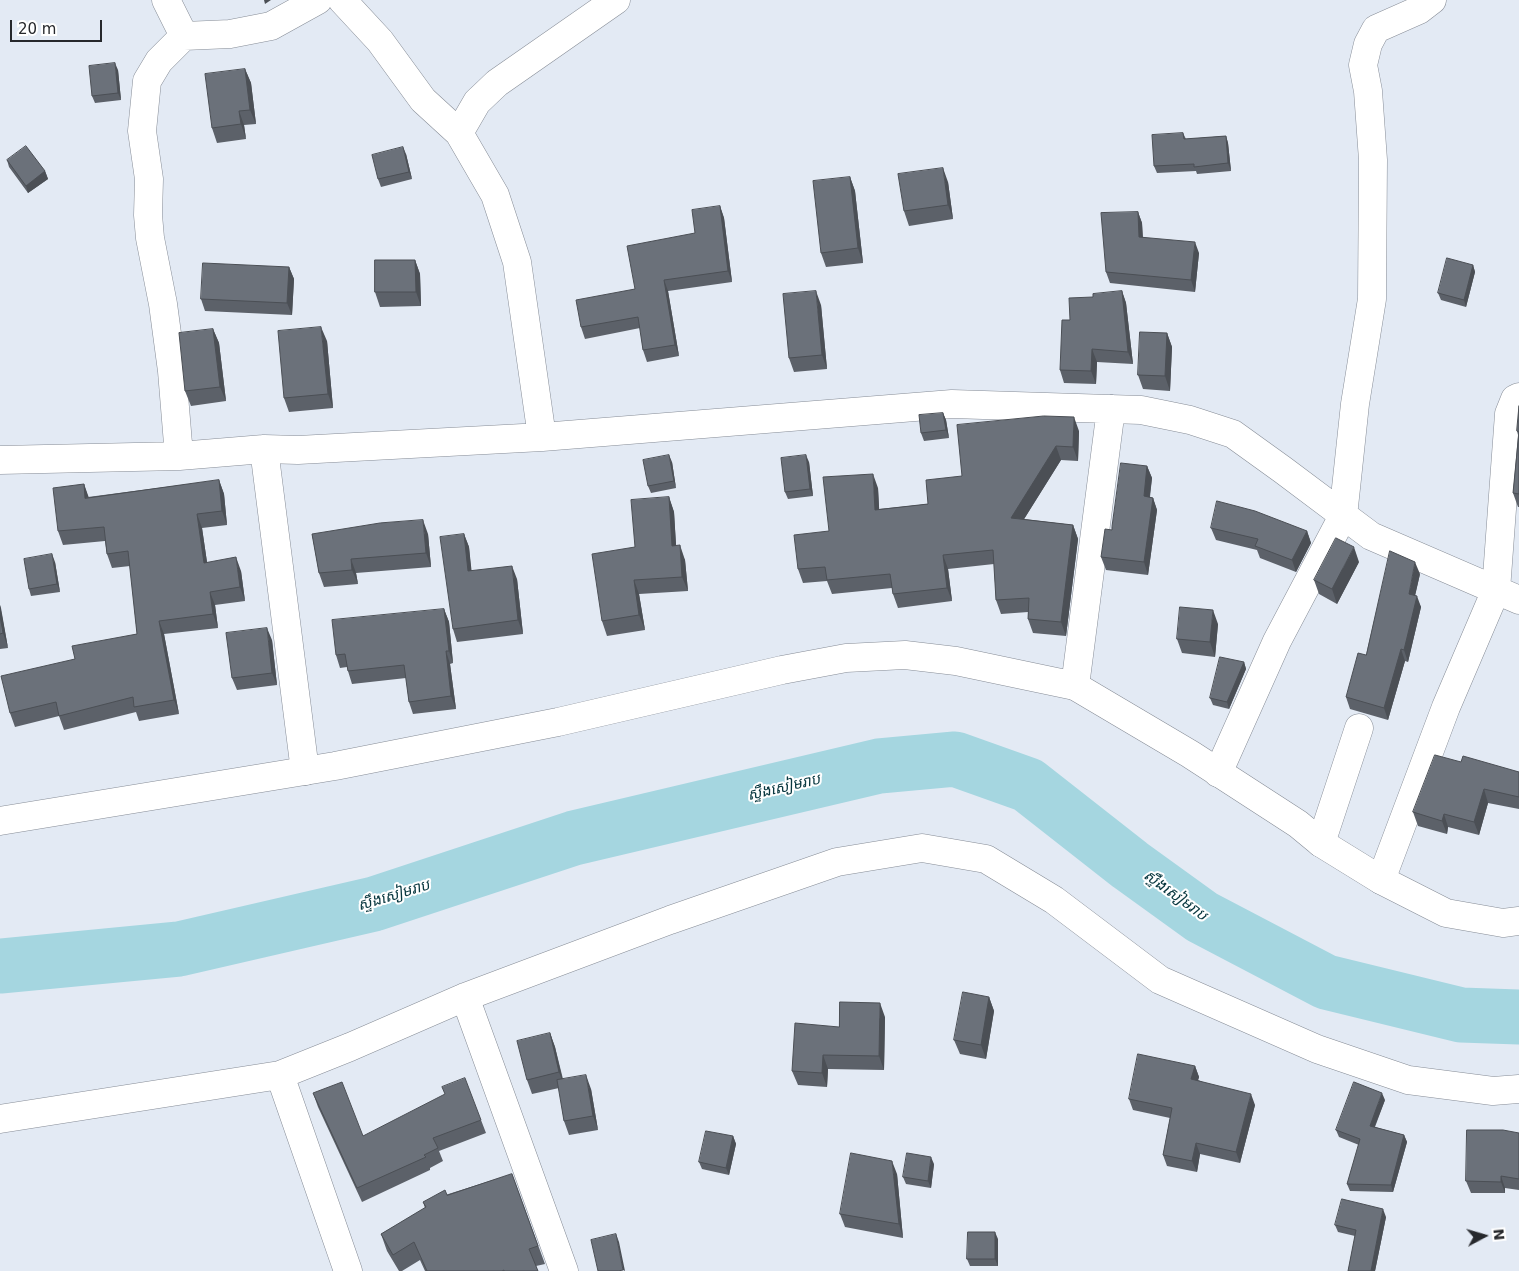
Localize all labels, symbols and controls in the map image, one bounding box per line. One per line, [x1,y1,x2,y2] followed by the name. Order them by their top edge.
[12,10,105,42] scale bar
[18,20,56,38] text: 20 m
[746,771,822,805] water label: ស្ទឹងសៀមរាប
[1140,867,1210,925] water label: ស្ទឹងសៀមរាប
[356,877,432,915] water label: ស្ទឹងសៀមរាប
[1459,1211,1509,1261] north arrow
[1490,1228,1507,1241] text: N

